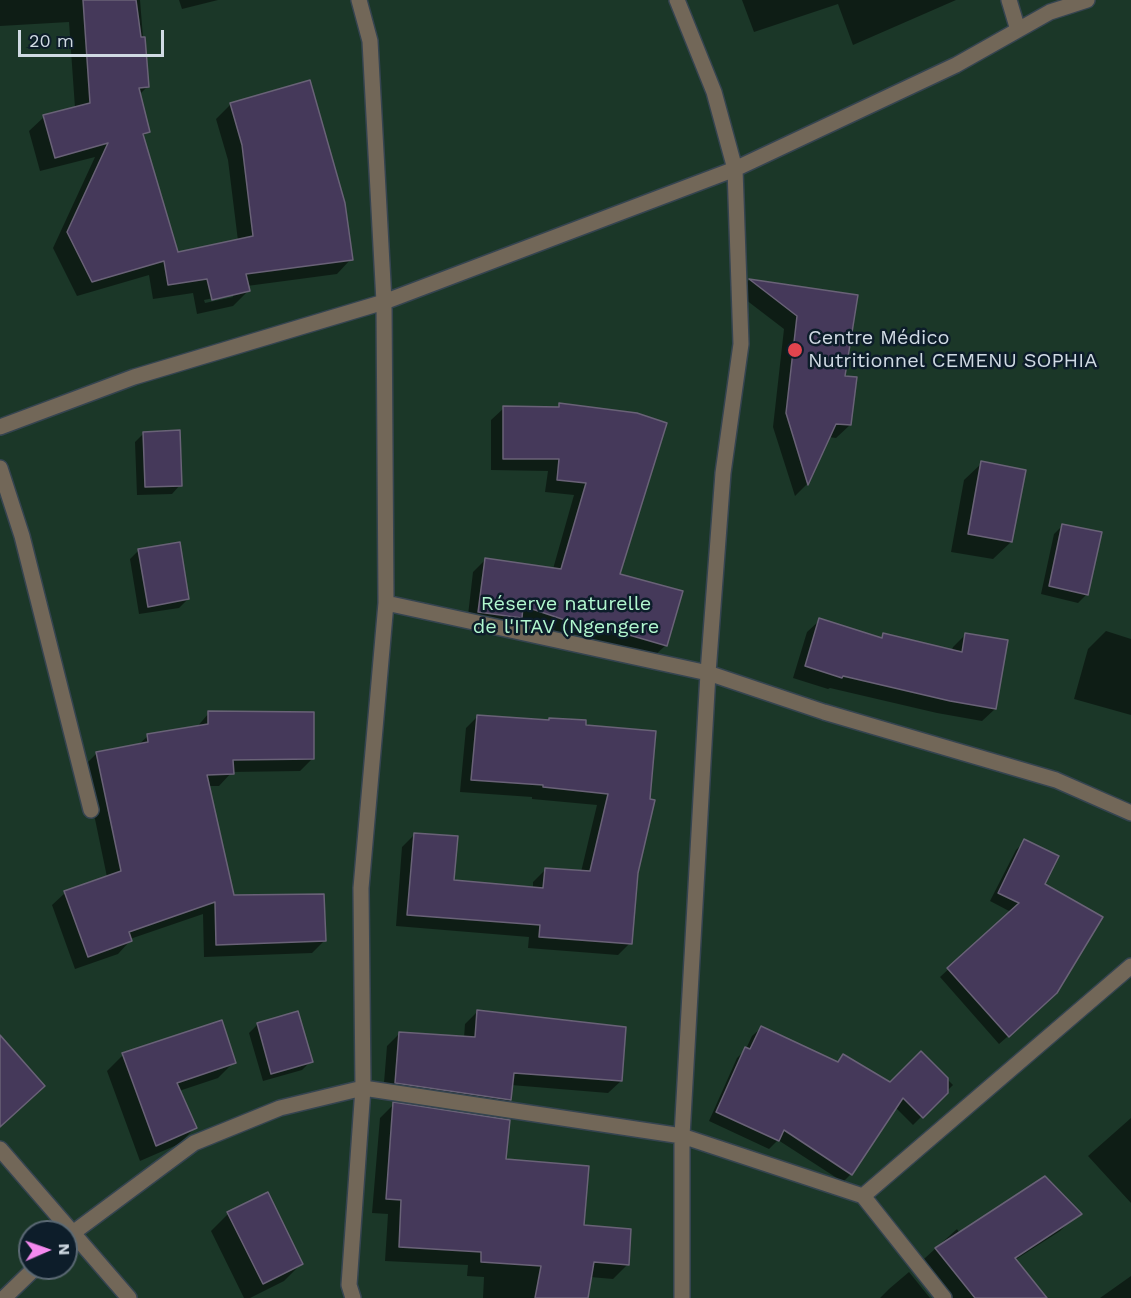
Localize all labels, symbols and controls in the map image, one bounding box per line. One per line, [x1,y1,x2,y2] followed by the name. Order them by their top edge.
[21,18,166,56] scale bar
[29,30,74,51] text: 20 m
[808,326,1097,373] place label: Centre Médico Nutritionnel CEMENU SOPHIA
[786,341,804,359] marker: Centre Médico Nutritionnel CEMENU SOPHIA
[473,592,659,639] park label: Réserve naturelle de l'ITAV (Ngengere
[18,1220,78,1280] north arrow
[55,1243,74,1256] text: N

